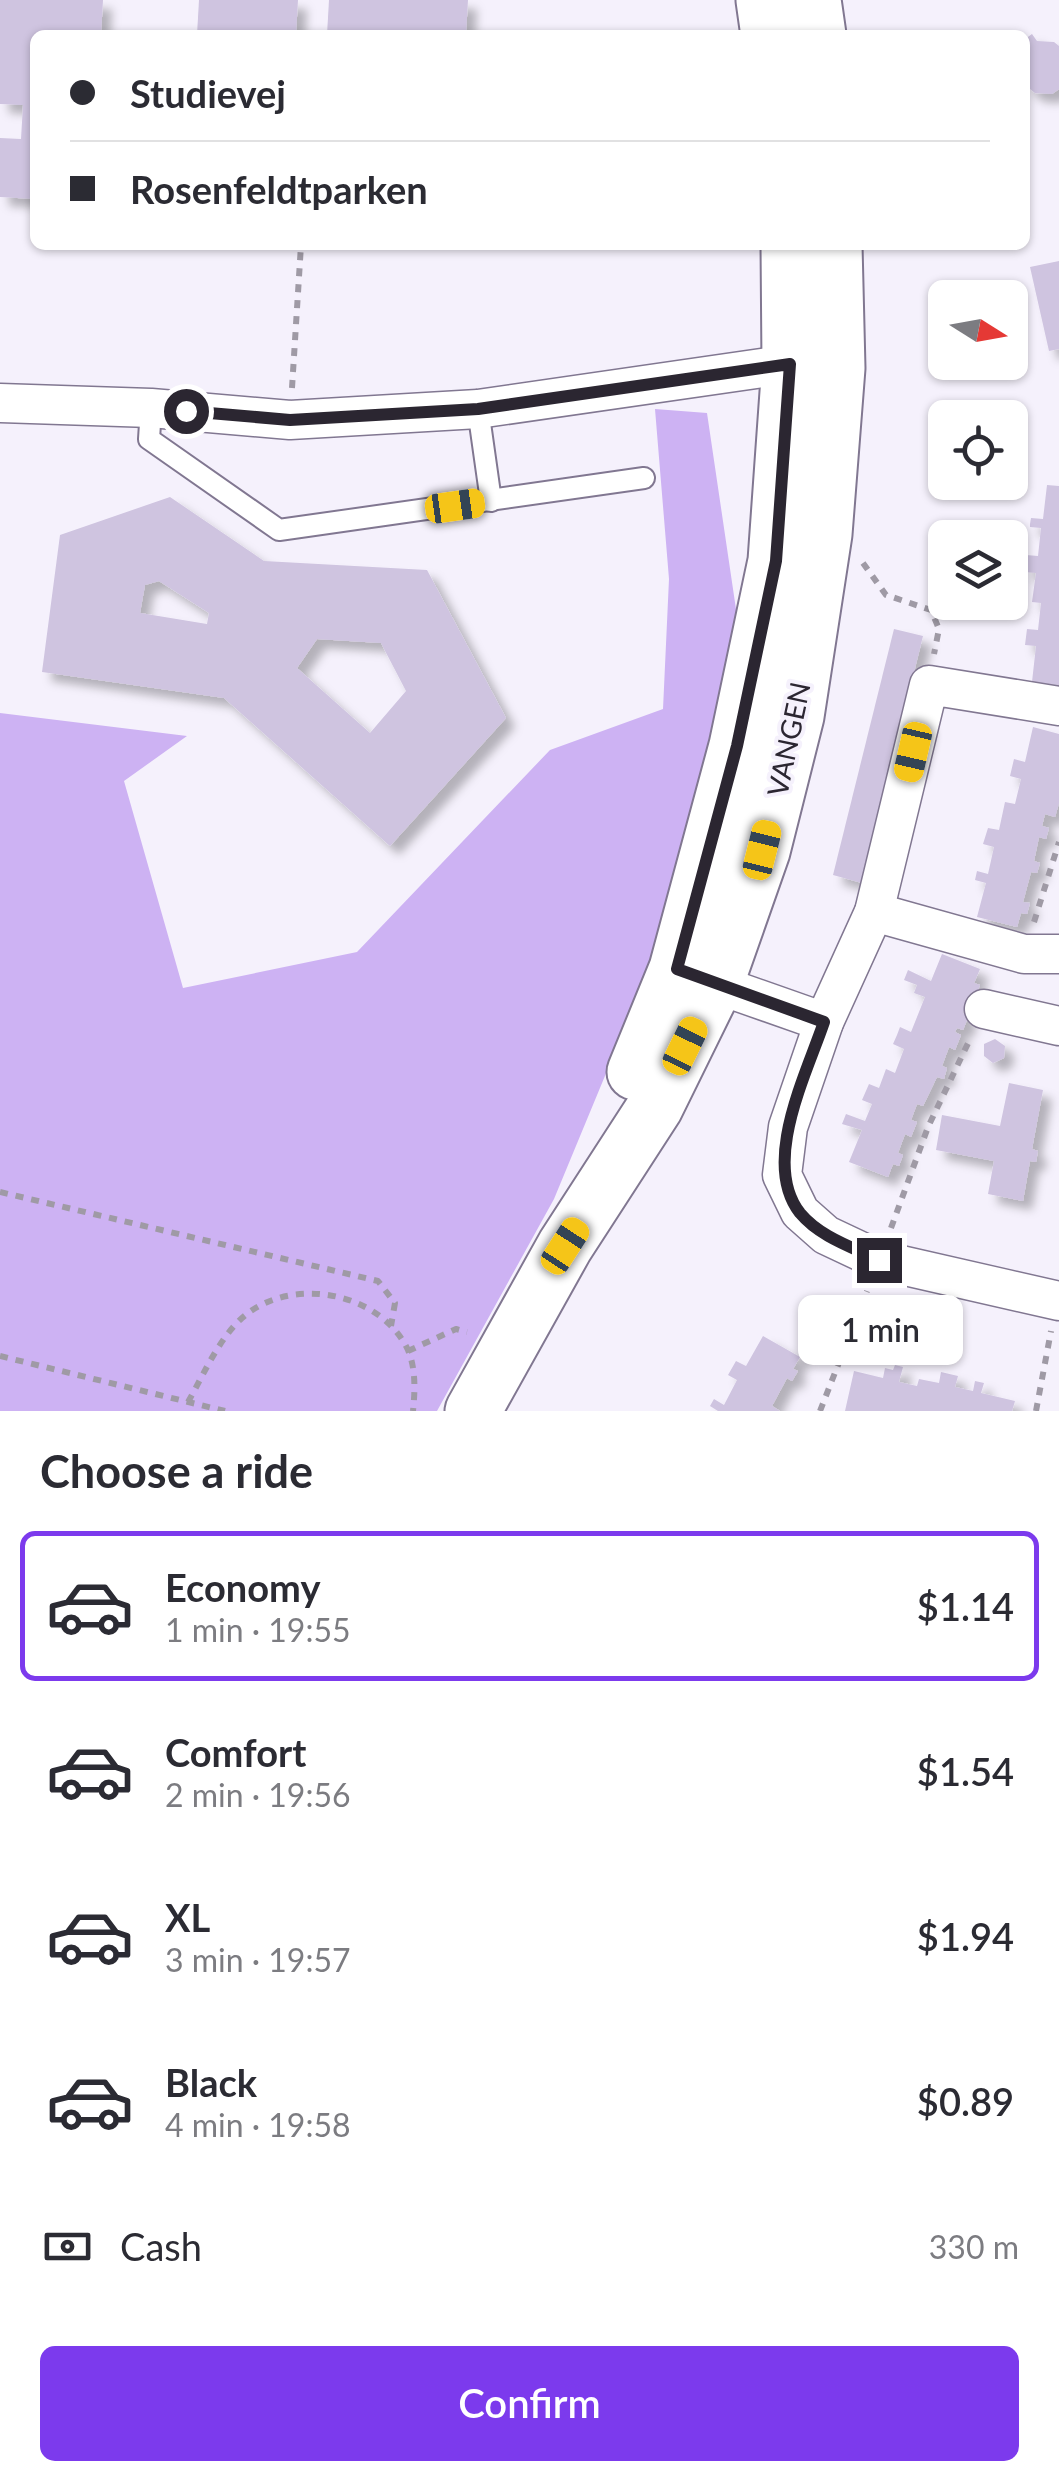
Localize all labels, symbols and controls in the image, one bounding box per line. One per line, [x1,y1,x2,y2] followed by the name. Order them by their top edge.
[130,70,286,116] text: Studievej
[130,166,428,212] text: Rosenfeldtparken
[928,280,1028,380] north arrow
[928,280,1028,620] map controls
[164,389,209,434] route start
[928,400,1028,500] button: locate
[423,487,487,525] car
[928,520,1028,620] button: layers
[759,679,817,799] street label: VANGEN
[892,719,934,785] car
[740,817,784,883] car
[658,1012,712,1080] car
[536,1213,594,1279] car
[857,1238,902,1283] route end
[796,1295,962,1365] callout: 1 min
[841,1310,920,1349] text: 1 min
[40,1444,313,1498] text: Choose a ride
[45,1561,135,1651] icon: car
[165,1564,320,1610] text: Economy
[917,1583,1014,1629] text: $1.14
[165,1610,351,1649] text: 1 min · 19:55
[45,1726,135,1816] icon: car
[165,1729,306,1775] text: Comfort
[917,1748,1014,1794] text: $1.54
[165,1775,351,1814] text: 2 min · 19:56
[45,1891,135,1981] icon: car
[165,1894,210,1940] text: XL
[917,1913,1014,1959] text: $1.94
[165,1940,351,1979] text: 3 min · 19:57
[45,2056,135,2146] icon: car
[165,2059,257,2105] text: Black
[917,2078,1014,2124] text: $0.89
[165,2105,351,2144] text: 4 min · 19:58
[40,2219,95,2274] icon: cash
[120,2223,202,2269] text: Cash
[929,2227,1019,2266] text: 330 m
[40,2346,1019,2461] button: Confirm

